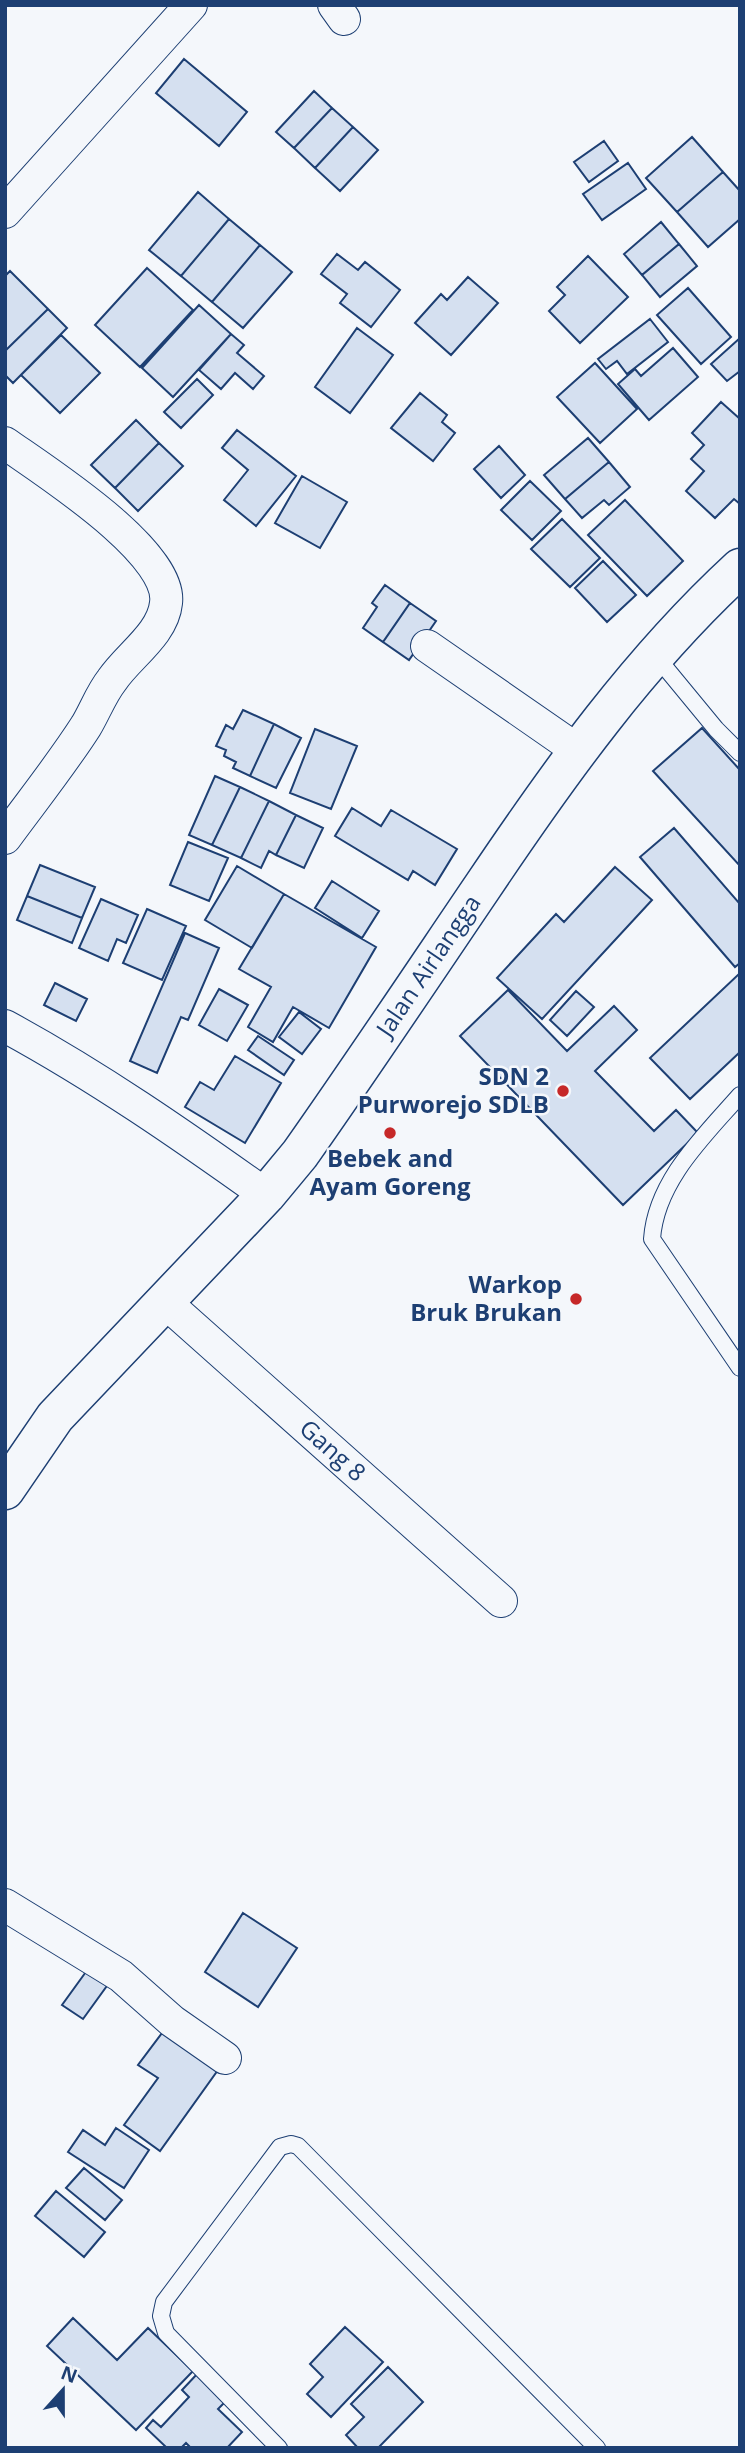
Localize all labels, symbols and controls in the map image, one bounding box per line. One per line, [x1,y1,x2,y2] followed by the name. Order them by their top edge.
[367,888,487,1044] street label: Jalan Airlangga
[358,1059,549,1120] place label: SDN 2 Purworejo SDLB
[555,1083,571,1099] marker: SDN 2 Purworejo SDLB
[382,1125,398,1141] marker: Bebek and Ayam Goreng
[309,1141,471,1202] place label: Bebek and Ayam Goreng
[410,1267,562,1328] place label: Warkop Bruk Brukan
[568,1291,584,1307] marker: Warkop Bruk Brukan
[293,1411,374,1488] street label: Gang 8
[28,2355,98,2425] north arrow
[57,2359,81,2389] text: N

